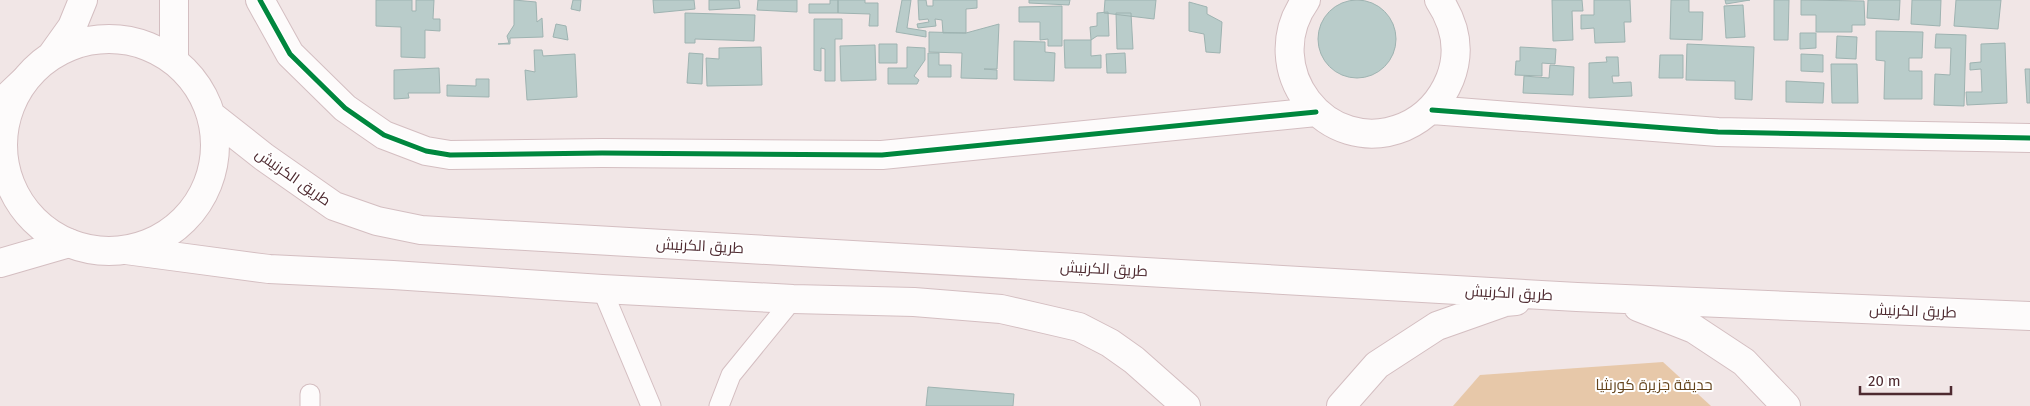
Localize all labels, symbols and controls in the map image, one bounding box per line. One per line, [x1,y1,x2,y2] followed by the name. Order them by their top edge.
[251,144,334,210] street label: طريق الكرنيش
[656,235,744,258] street label: طريق الكرنيش
[1060,258,1148,281] street label: طريق الكرنيش
[1465,282,1553,305] street label: طريق الكرنيش
[1869,300,1957,323] street label: طريق الكرنيش
[1860,364,1951,396] scale bar
[1868,372,1901,390] text: 20 m
[1595,376,1713,394] park label: حديقة جزيرة كورنثيا

